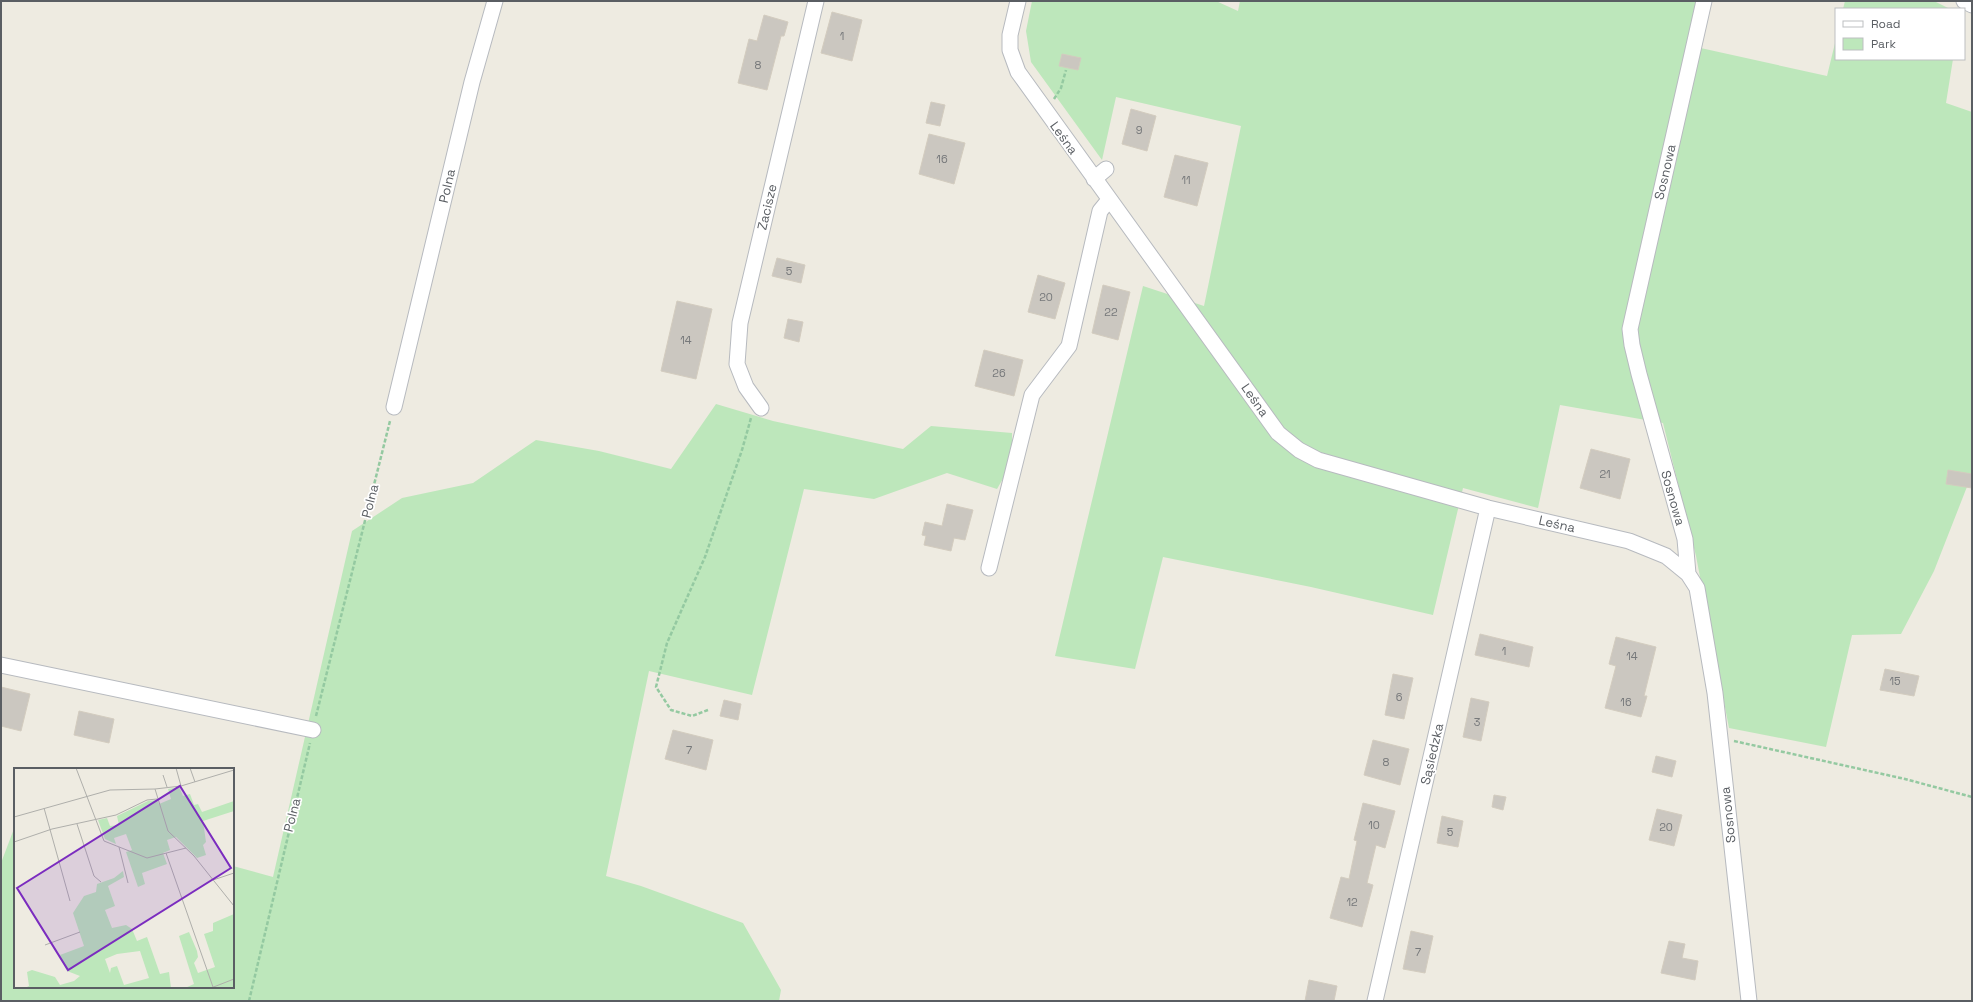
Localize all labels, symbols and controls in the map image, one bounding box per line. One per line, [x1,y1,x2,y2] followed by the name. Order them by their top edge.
[1835,8,1965,60] legend
[1871,16,1900,32] text: Road
[840,29,844,43] house number: 1
[1871,36,1896,52] text: Park
[755,58,762,72] house number: 8
[1046,118,1082,158] street label: Leśna
[1136,123,1143,137] house number: 9
[1650,142,1680,201] street label: Sosnowa
[936,152,948,166] house number: 16
[435,167,459,205] street label: Polna
[1181,173,1191,187] house number: 11
[753,182,781,232] street label: Zacisze
[786,264,793,278] house number: 5
[1039,290,1053,304] house number: 20
[1104,305,1118,319] house number: 22
[680,333,692,347] house number: 14
[992,366,1006,380] house number: 26
[1237,380,1273,420] street label: Leśna
[1599,467,1611,481] house number: 21
[1657,468,1689,528] street label: Sosnowa
[358,482,383,520] street label: Polna
[1537,512,1577,537] street label: Leśna
[1502,644,1506,658] house number: 1
[1626,649,1638,663] house number: 14
[1889,674,1901,688] house number: 15
[1396,690,1403,704] house number: 6
[1620,695,1632,709] house number: 16
[1474,715,1481,729] house number: 3
[1417,721,1447,786] street label: Sąsiedzka
[686,743,692,757] house number: 7
[1383,755,1390,769] house number: 8
[14,768,234,988] inset map
[1717,785,1739,844] street label: Sosnowa
[280,796,305,834] street label: Polna
[1368,818,1380,832] house number: 10
[1659,820,1673,834] house number: 20
[1447,825,1454,839] house number: 5
[1346,895,1358,909] house number: 12
[1415,945,1421,959] house number: 7

